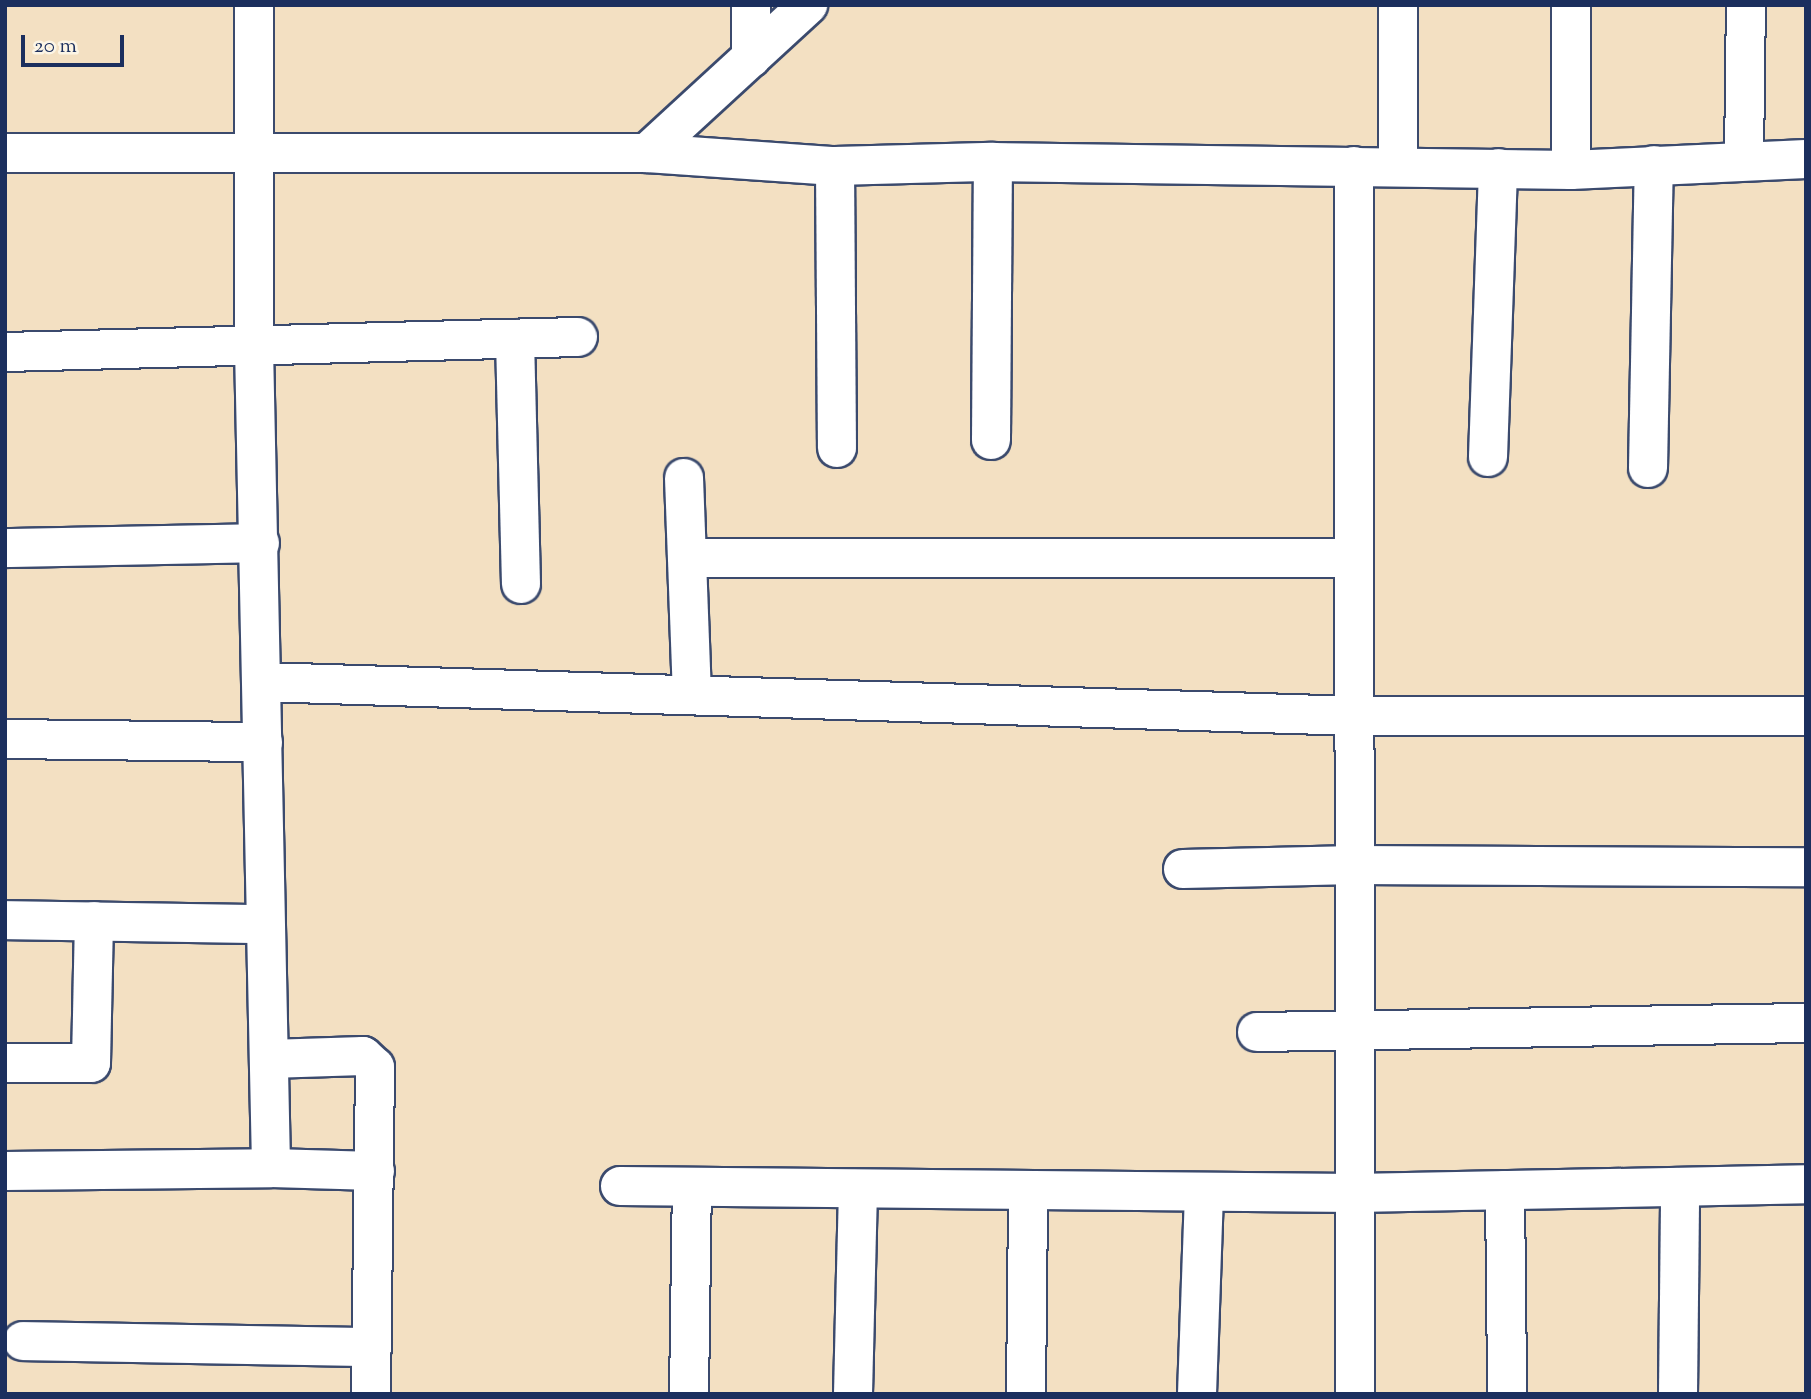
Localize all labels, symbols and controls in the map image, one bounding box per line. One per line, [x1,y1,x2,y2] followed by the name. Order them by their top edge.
[24,21,128,65] scale bar
[34,32,77,62] text: 20 m

